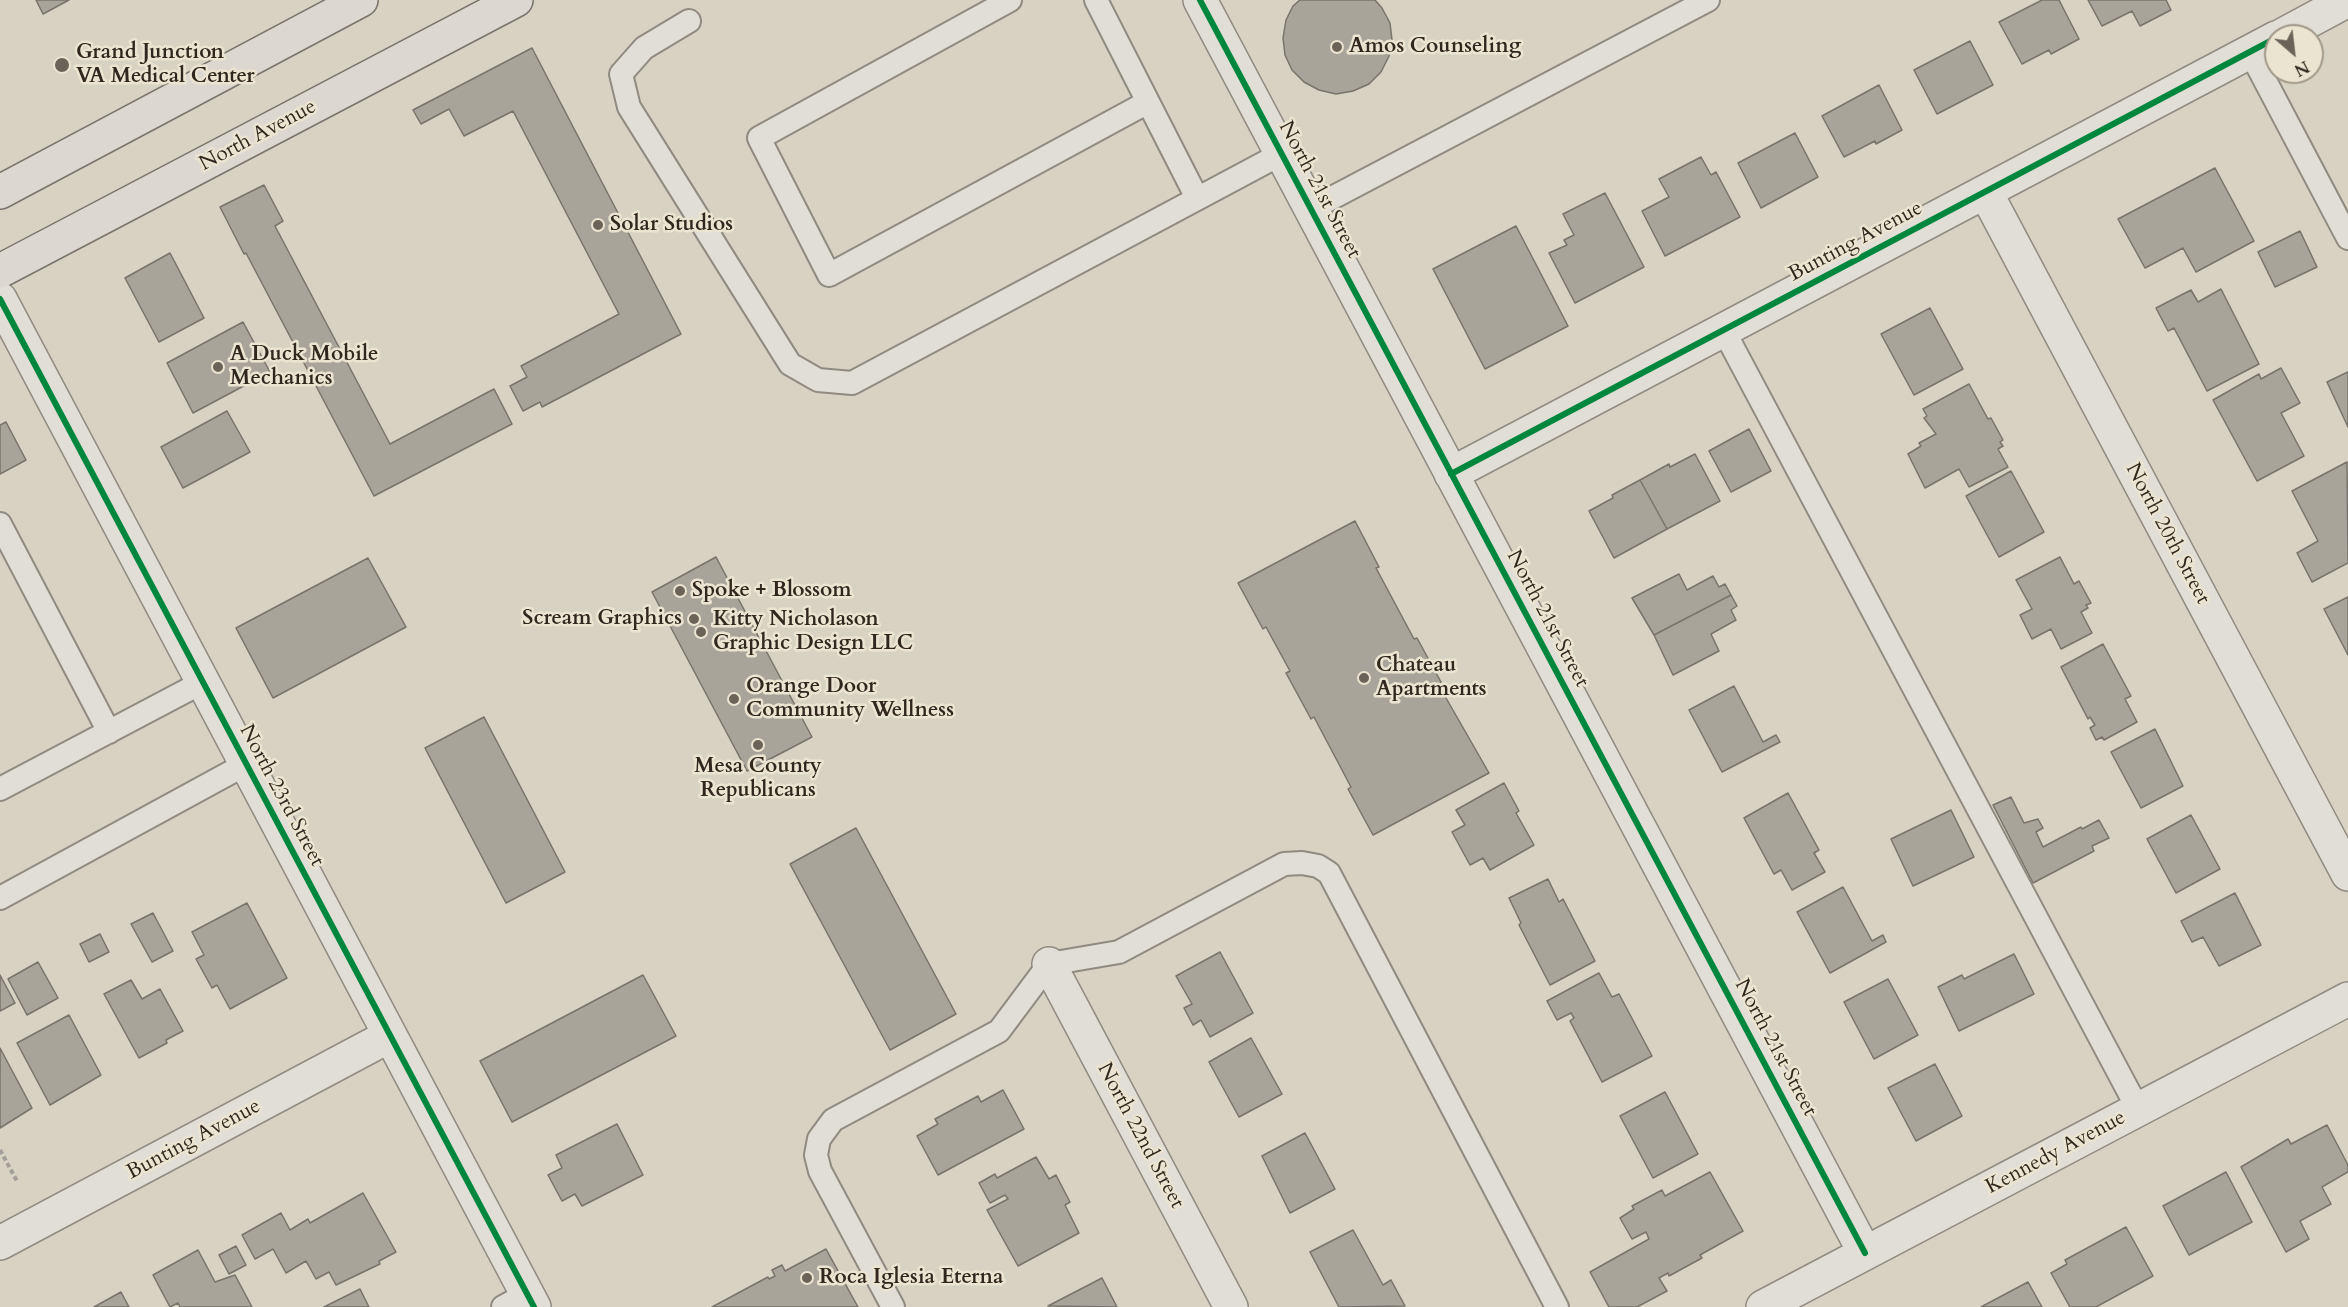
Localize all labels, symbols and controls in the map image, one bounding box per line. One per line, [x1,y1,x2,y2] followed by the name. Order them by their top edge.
[2264,24,2324,84] north arrow
[1349,34,1521,60] place label: Amos Counseling
[76,40,255,90] place label: Grand Junction VA Medical Center
[1330,40,1344,54] marker: Amos Counseling
[2290,55,2313,81] text: N
[53,56,71,74] marker: Grand Junction VA Medical Center
[195,95,321,177] street label: North Avenue
[1272,117,1366,263] street label: North 21st Street
[1785,196,1927,288] street label: Bunting Avenue
[610,212,733,238] place label: Solar Studios
[591,218,605,232] marker: Solar Studios
[230,342,379,392] place label: A Duck Mobile Mechanics
[211,360,225,374] marker: A Duck Mobile Mechanics
[2119,459,2215,609] street label: North 20th Street
[1500,546,1594,692] street label: North 21st Street
[692,578,852,604] place label: Spoke + Blossom
[673,584,687,598] marker: Spoke + Blossom
[522,606,682,632] place label: Scream Graphics
[713,607,913,657] place label: Kitty Nicholason Graphic Design LLC
[687,612,701,626] marker: Scream Graphics
[694,625,708,639] marker: Kitty Nicholason Graphic Design LLC
[1376,653,1487,703] place label: Chateau Apartments
[1357,671,1371,685] marker: Chateau Apartments
[746,674,954,724] place label: Orange Door Community Wellness
[727,692,741,706] marker: Orange Door Community Wellness
[233,721,329,871] street label: North 23rd Street
[751,738,765,752] marker: Mesa County Republicans
[694,754,822,804] place label: Mesa County Republicans
[1728,975,1822,1121] street label: North 21st Street
[1091,1059,1189,1213] street label: North 22nd Street
[123,1094,265,1186] street label: Bunting Avenue
[1982,1106,2130,1200] street label: Kennedy Avenue
[819,1265,1003,1291] place label: Roca Iglesia Eterna
[800,1271,814,1285] marker: Roca Iglesia Eterna

